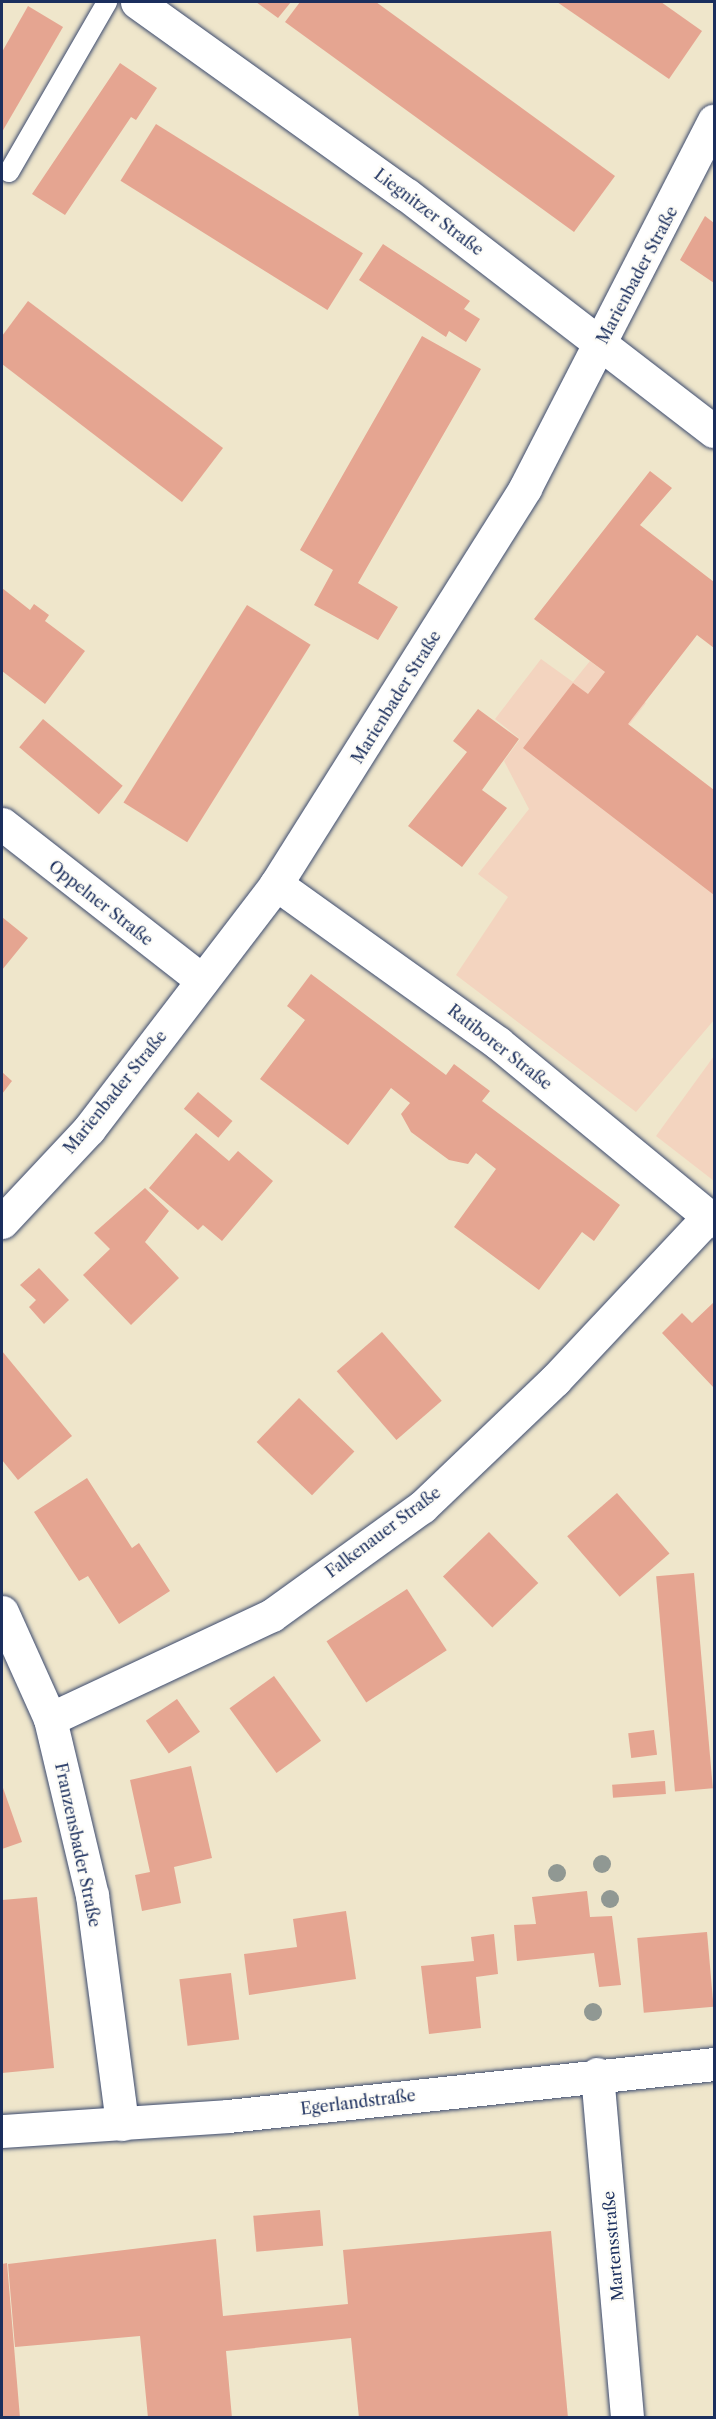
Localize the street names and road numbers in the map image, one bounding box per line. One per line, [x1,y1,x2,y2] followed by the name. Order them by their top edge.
[371,165,487,259] street label: Liegnitzer Straße
[593,203,681,347] street label: Marienbader Straße
[347,627,445,767] street label: Marienbader Straße
[45,856,157,950] street label: Oppelner Straße
[444,1000,556,1094] street label: Ratiborer Straße
[59,1026,171,1158] street label: Marienbader Straße
[322,1482,444,1582] street label: Falkenauer Straße
[51,1761,105,1929] street label: Franzensbader Straße
[299,2085,417,2119] street label: Egerlandstraße
[599,2190,627,2302] street label: Martensstraße

